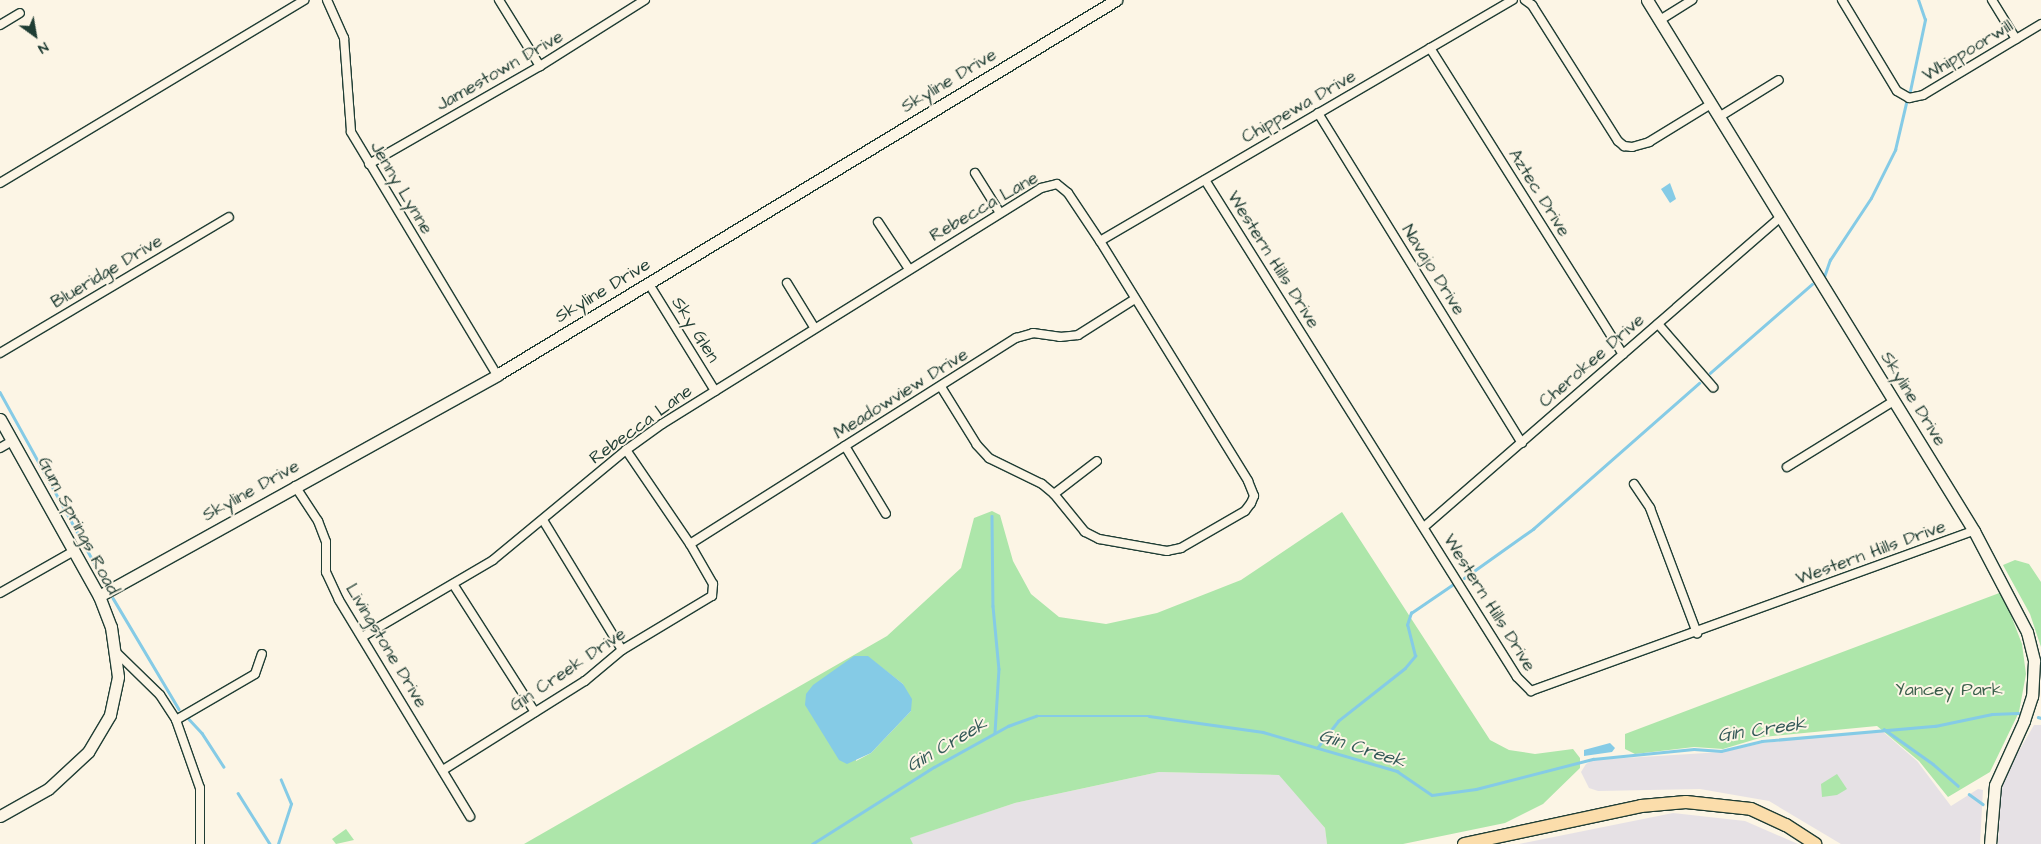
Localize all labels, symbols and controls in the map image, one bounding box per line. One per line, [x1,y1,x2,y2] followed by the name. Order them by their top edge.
[10,10,60,60] north arrow
[1919,16,2017,86] street label: Whippoorwill
[433,26,567,116] street label: Jamestown Drive
[34,37,52,59] text: N
[897,44,1001,118] street label: Skyline Drive
[1238,66,1360,148] street label: Chippewa Drive
[365,138,437,238] street label: Jenny Lynne
[1503,145,1575,241] street label: Aztec Drive
[926,167,1042,247] street label: Rebecca Lane
[1222,187,1324,333] street label: Western Hills Drive
[1397,221,1469,319] street label: Navajo Drive
[47,230,167,314] street label: Blueridge Drive
[551,254,655,328] street label: Skyline Drive
[666,293,724,367] street label: Sky Glen
[1535,309,1649,413] street label: Cherokee Drive
[830,344,972,444] street label: Meadowview Drive
[1875,348,1951,450] street label: Skyline Drive
[585,380,697,470] street label: Rebecca Lane
[33,453,123,599] street label: Gum Springs Road
[199,456,303,526] street label: Skyline Drive
[1793,516,1949,590] street label: Western Hills Drive
[1438,530,1540,676] street label: Western Hills Drive
[340,580,432,712] street label: Livingstone Drive
[506,623,630,717] street label: Gin Creek Drive
[1895,679,2003,701] park label: Yancey Park
[1716,712,1808,748] water label: Gin Creek
[903,713,991,777] water label: Gin Creek
[1316,724,1408,774] water label: Gin Creek

